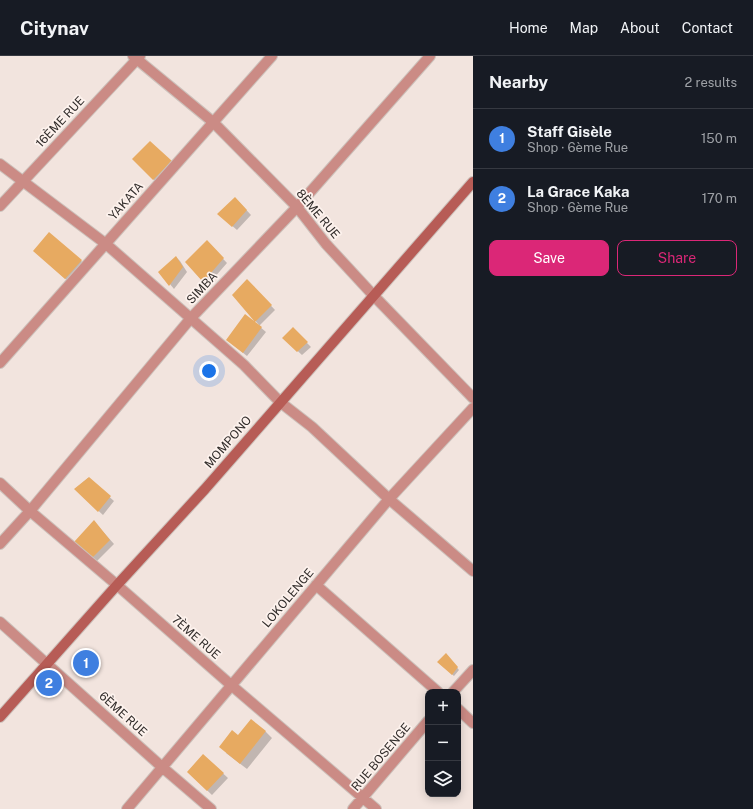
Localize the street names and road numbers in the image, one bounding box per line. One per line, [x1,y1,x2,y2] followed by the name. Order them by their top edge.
[33,94,87,150] street label: 16ÈME RUE
[106,179,146,223] street label: YAKATA
[293,187,343,241] street label: 8ÈME RUE
[184,269,221,307] street label: SIMBA
[202,413,255,471] street label: MOMPONO
[259,566,317,630] street label: LOKOLENGE
[169,612,223,662] street label: 7ÈME RUE
[96,689,150,739] street label: 6ÈME RUE
[349,720,413,794] street label: RUE BOSENGE

